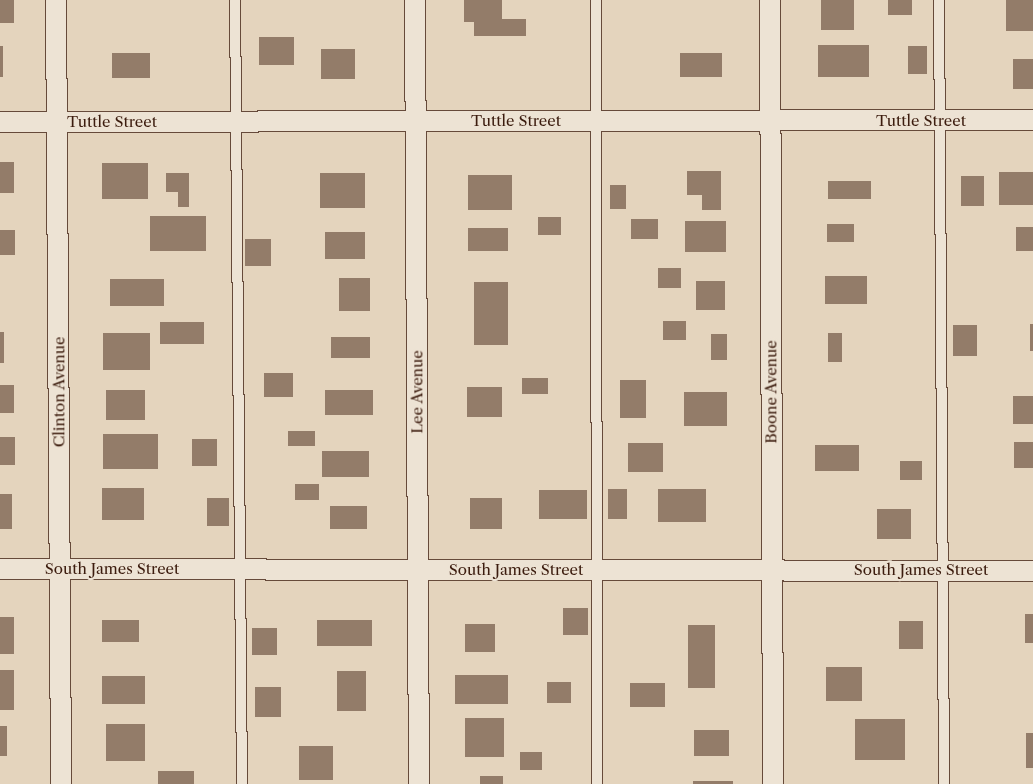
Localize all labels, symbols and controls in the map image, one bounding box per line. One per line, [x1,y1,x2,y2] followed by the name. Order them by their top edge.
[471,112,561,130] street label: Tuttle Street
[876,112,966,130] street label: Tuttle Street
[67,113,157,131] street label: Tuttle Street
[50,336,68,448] street label: Clinton Avenue
[762,340,780,444] street label: Boone Avenue
[408,350,426,434] street label: Lee Avenue
[45,560,179,578] street label: South James Street
[449,561,583,579] street label: South James Street
[854,561,988,579] street label: South James Street

